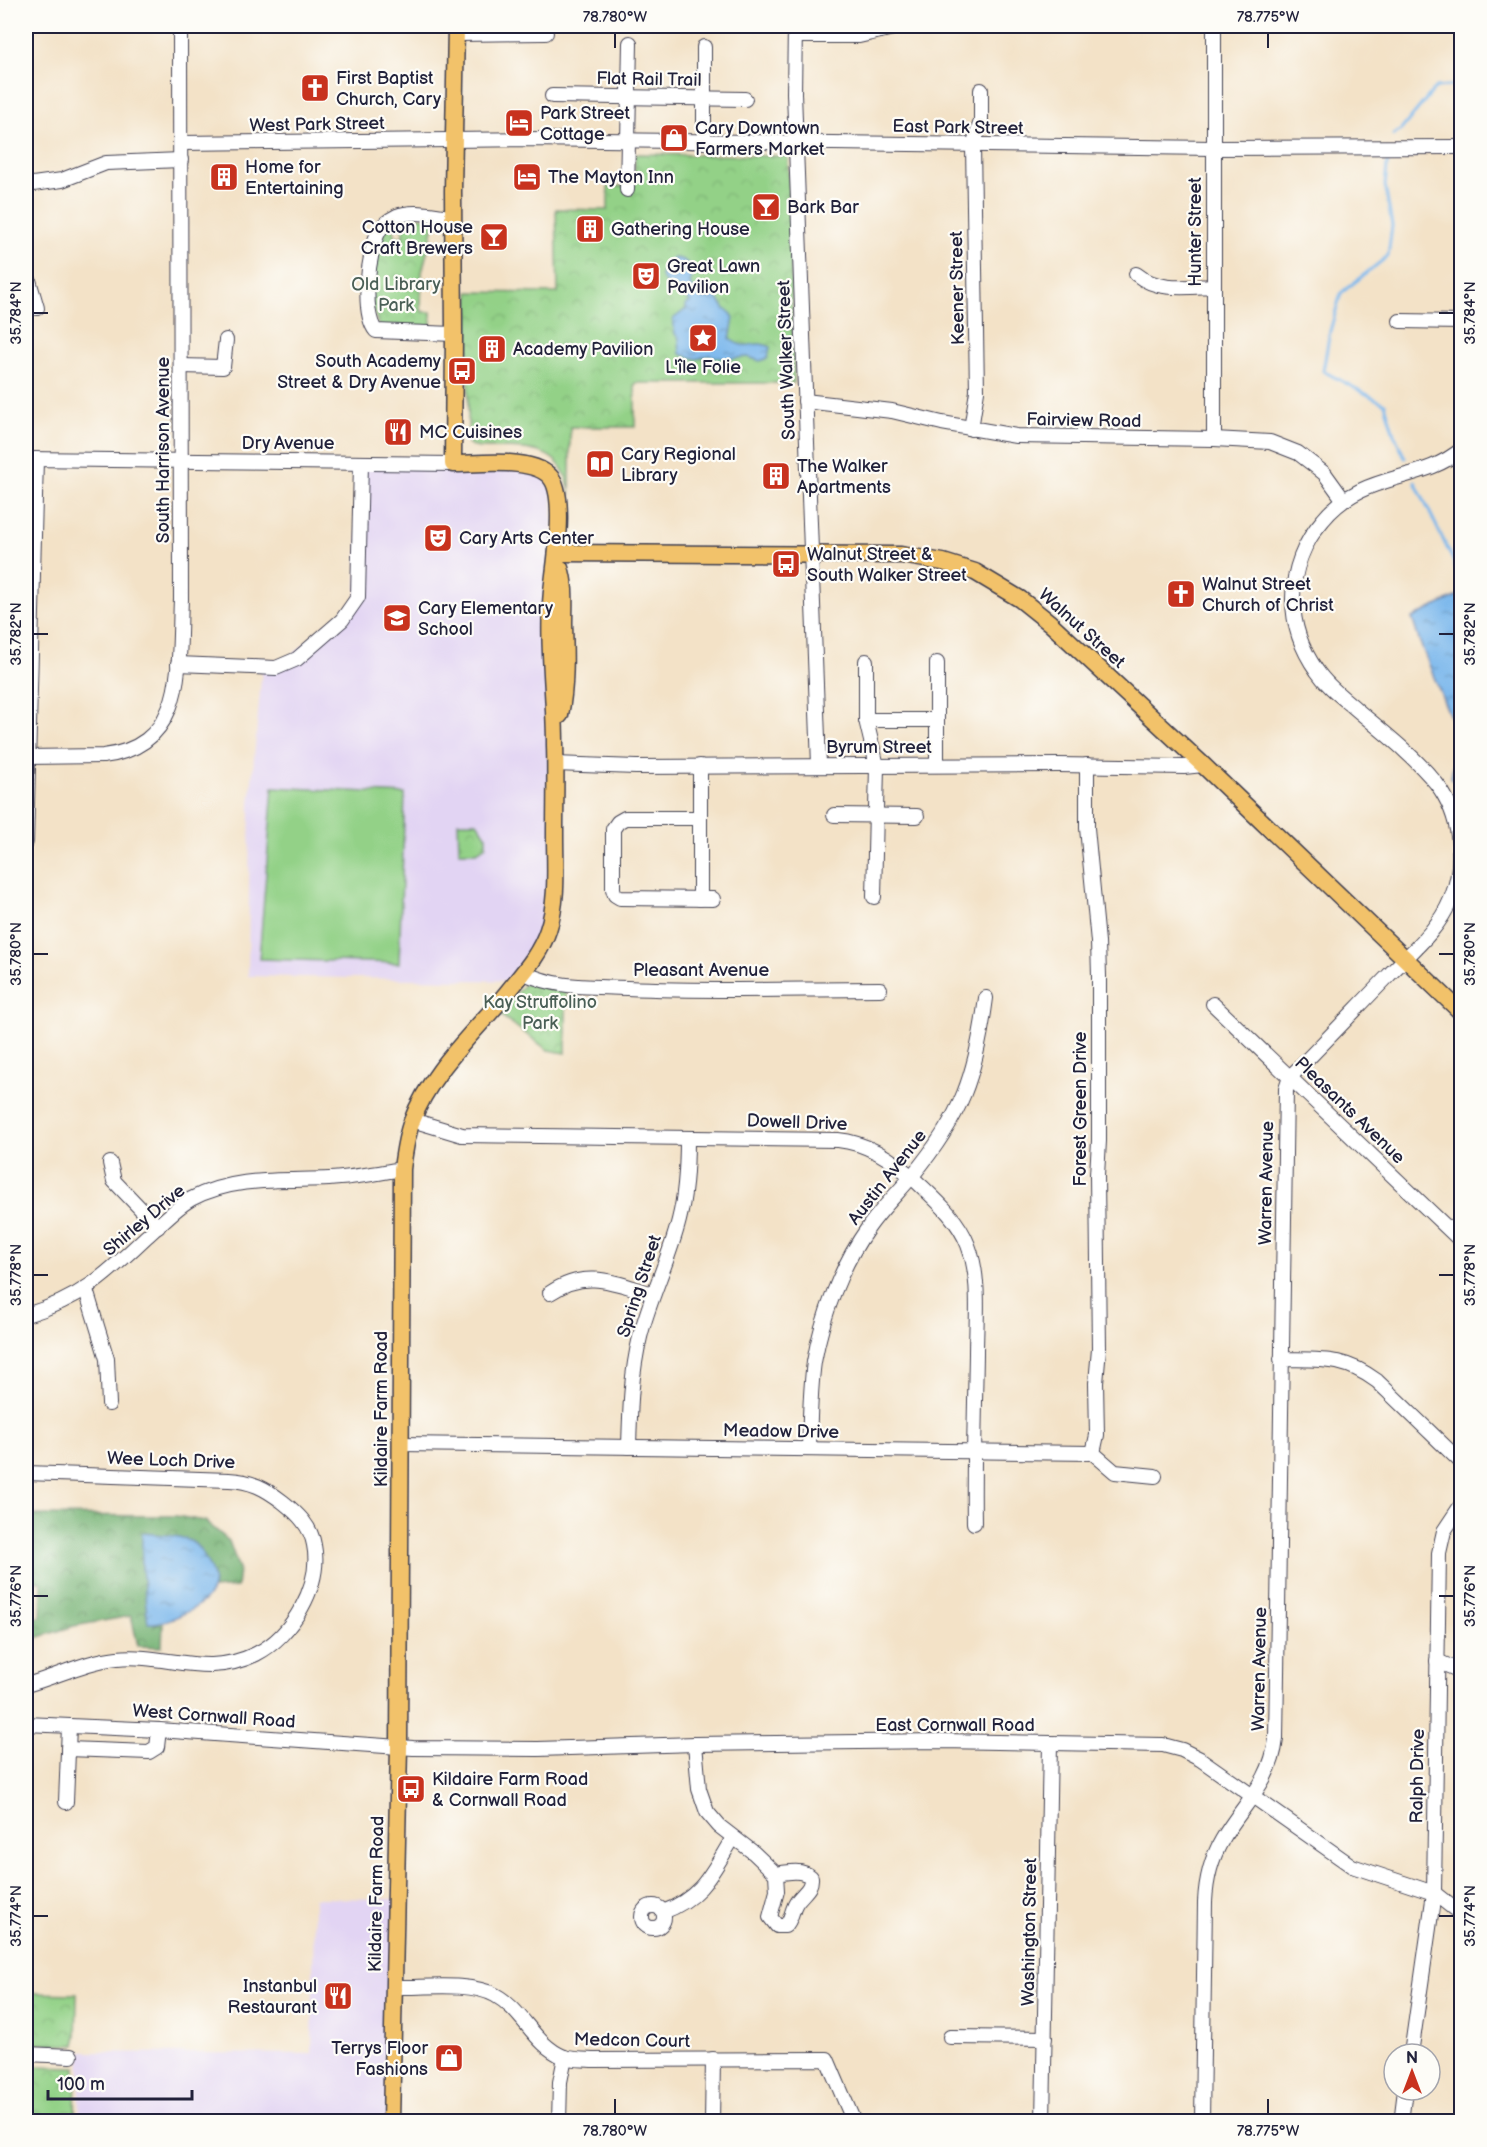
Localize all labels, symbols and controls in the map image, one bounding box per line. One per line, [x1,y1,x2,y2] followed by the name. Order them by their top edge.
[583,8,648,27] text: 78.780°W
[1237,8,1300,27] text: 78.775°W
[336,68,442,110] place label: First Baptist Church, Cary
[596,68,702,91] street label: Flat Rail Trail
[299,72,331,104] church icon: First Baptist Church, Cary
[540,103,631,145] place label: Park Street Cottage
[503,107,535,139] hotel icon: Park Street Cottage
[249,113,385,136] street label: West Park Street
[892,116,1024,139] street label: East Park Street
[695,118,825,160] place label: Cary Downtown Farmers Market
[658,122,690,154] shop icon: Cary Downtown Farmers Market
[245,157,344,199] place label: Home for Entertaining
[208,161,240,193] building icon: Home for Entertaining
[511,161,543,193] hotel icon: The Mayton Inn
[548,167,674,188] place label: The Mayton Inn
[1185,177,1206,287] street label: Hunter Street
[750,191,782,223] bar icon: Bark Bar
[787,197,859,218] place label: Bark Bar
[574,213,606,245] building icon: Gathering House
[361,217,473,259] place label: Cotton House Craft Brewers
[611,219,750,240] place label: Gathering House
[478,221,510,253] bar icon: Cotton House Craft Brewers
[946,230,969,345] street label: Keener Street
[667,256,760,298] place label: Great Lawn Pavilion
[630,260,662,292] theatre icon: Great Lawn Pavilion
[351,274,442,316] park label: Old Library Park
[773,279,800,440] street label: South Walker Street
[7,281,26,345] text: 35.784°N
[1461,281,1480,345] text: 35.784°N
[687,322,719,354] place icon: L'île Folie
[476,333,508,365] building icon: Academy Pavilion
[513,339,653,360] place label: Academy Pavilion
[277,351,442,393] place label: South Academy Street & Dry Avenue
[446,355,478,387] bus stop icon: South Academy Street & Dry Avenue
[153,356,174,543] street label: South Harrison Avenue
[665,357,741,378] place label: L'île Folie
[1026,409,1142,432] street label: Fairview Road
[382,416,414,448] restaurant icon: MC Cuisines
[419,422,522,443] place label: MC Cuisines
[242,433,335,454] street label: Dry Avenue
[621,444,736,486] place label: Cary Regional Library
[584,448,616,480] library icon: Cary Regional Library
[797,456,891,498] place label: The Walker Apartments
[760,460,792,492] building icon: The Walker Apartments
[422,522,454,554] theatre icon: Cary Arts Center
[459,528,594,549] place label: Cary Arts Center
[807,544,967,586] place label: Walnut Street & South Walker Street
[770,548,802,580] bus stop icon: Walnut Street & South Walker Street
[1202,574,1334,616] place label: Walnut Street Church of Christ
[1165,578,1197,610] church icon: Walnut Street Church of Christ
[1034,584,1130,673] street label: Walnut Street
[418,598,554,640] place label: Cary Elementary School
[7,602,26,666] text: 35.782°N
[381,602,413,634] school or university icon: Cary Elementary School
[1461,602,1480,666] text: 35.782°N
[826,737,932,758] street label: Byrum Street
[7,922,26,986] text: 35.780°N
[1461,922,1480,986] text: 35.780°N
[633,960,769,981] street label: Pleasant Avenue
[483,992,597,1034] park label: Kay Struffolino Park
[1070,1031,1091,1186] street label: Forest Green Drive
[1290,1052,1409,1168] street label: Pleasants Avenue
[746,1110,848,1135] street label: Dowell Drive
[1255,1120,1278,1245] street label: Warren Avenue
[844,1125,931,1229] street label: Austin Avenue
[99,1180,190,1261] street label: Shirley Drive
[613,1232,666,1340] street label: Spring Street
[7,1244,26,1306] text: 35.778°N
[1461,1244,1480,1306] text: 35.778°N
[371,1331,392,1487] street label: Kildaire Farm Road
[723,1420,840,1443] street label: Meadow Drive
[106,1448,236,1473] street label: Wee Loch Drive
[7,1565,26,1627] text: 35.776°N
[1461,1565,1480,1627] text: 35.776°N
[1248,1606,1271,1731] street label: Warren Avenue
[132,1700,296,1733] street label: West Cornwall Road
[875,1715,1035,1736] street label: East Cornwall Road
[1406,1728,1429,1823] street label: Ralph Drive
[432,1769,588,1811] place label: Kildaire Farm Road & Cornwall Road
[395,1773,427,1805] bus stop icon: Kildaire Farm Road & Cornwall Road
[365,1816,388,1972] street label: Kildaire Farm Road
[1018,1857,1041,2006] street label: Washington Street
[7,1885,26,1947] text: 35.774°N
[1461,1885,1480,1947] text: 35.774°N
[227,1976,317,2018] place label: Instanbul Restaurant
[322,1980,354,2012] restaurant icon: Instanbul Restaurant
[574,2029,691,2052] street label: Medcon Court
[331,2038,428,2080] place label: Terrys Floor Fashions
[433,2042,465,2074] shop icon: Terrys Floor Fashions
[1382,2042,1442,2102] north arrow
[1406,2049,1418,2068] text: N
[48,2063,192,2101] scale bar
[57,2074,105,2095] text: 100 m
[583,2122,648,2141] text: 78.780°W
[1237,2122,1300,2141] text: 78.775°W

